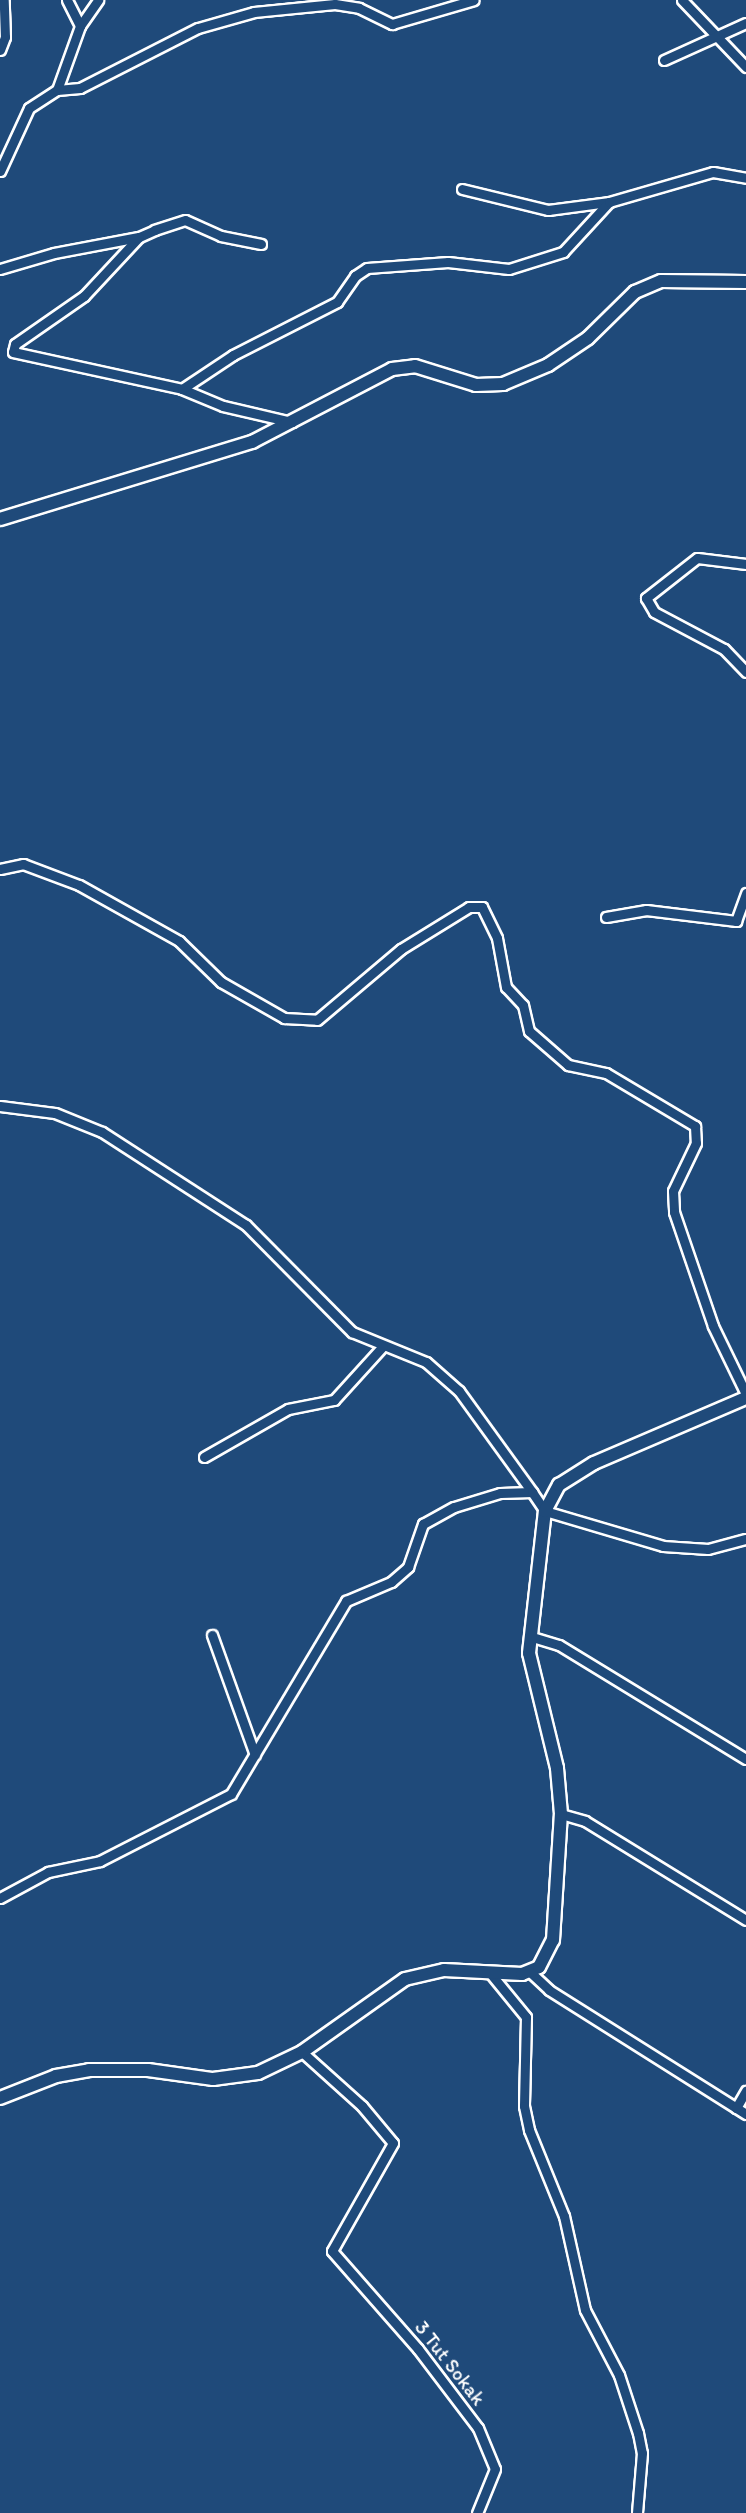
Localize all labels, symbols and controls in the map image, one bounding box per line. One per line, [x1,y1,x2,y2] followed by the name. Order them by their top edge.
[410,2316,490,2410] street label: 3 Tut Sokak

